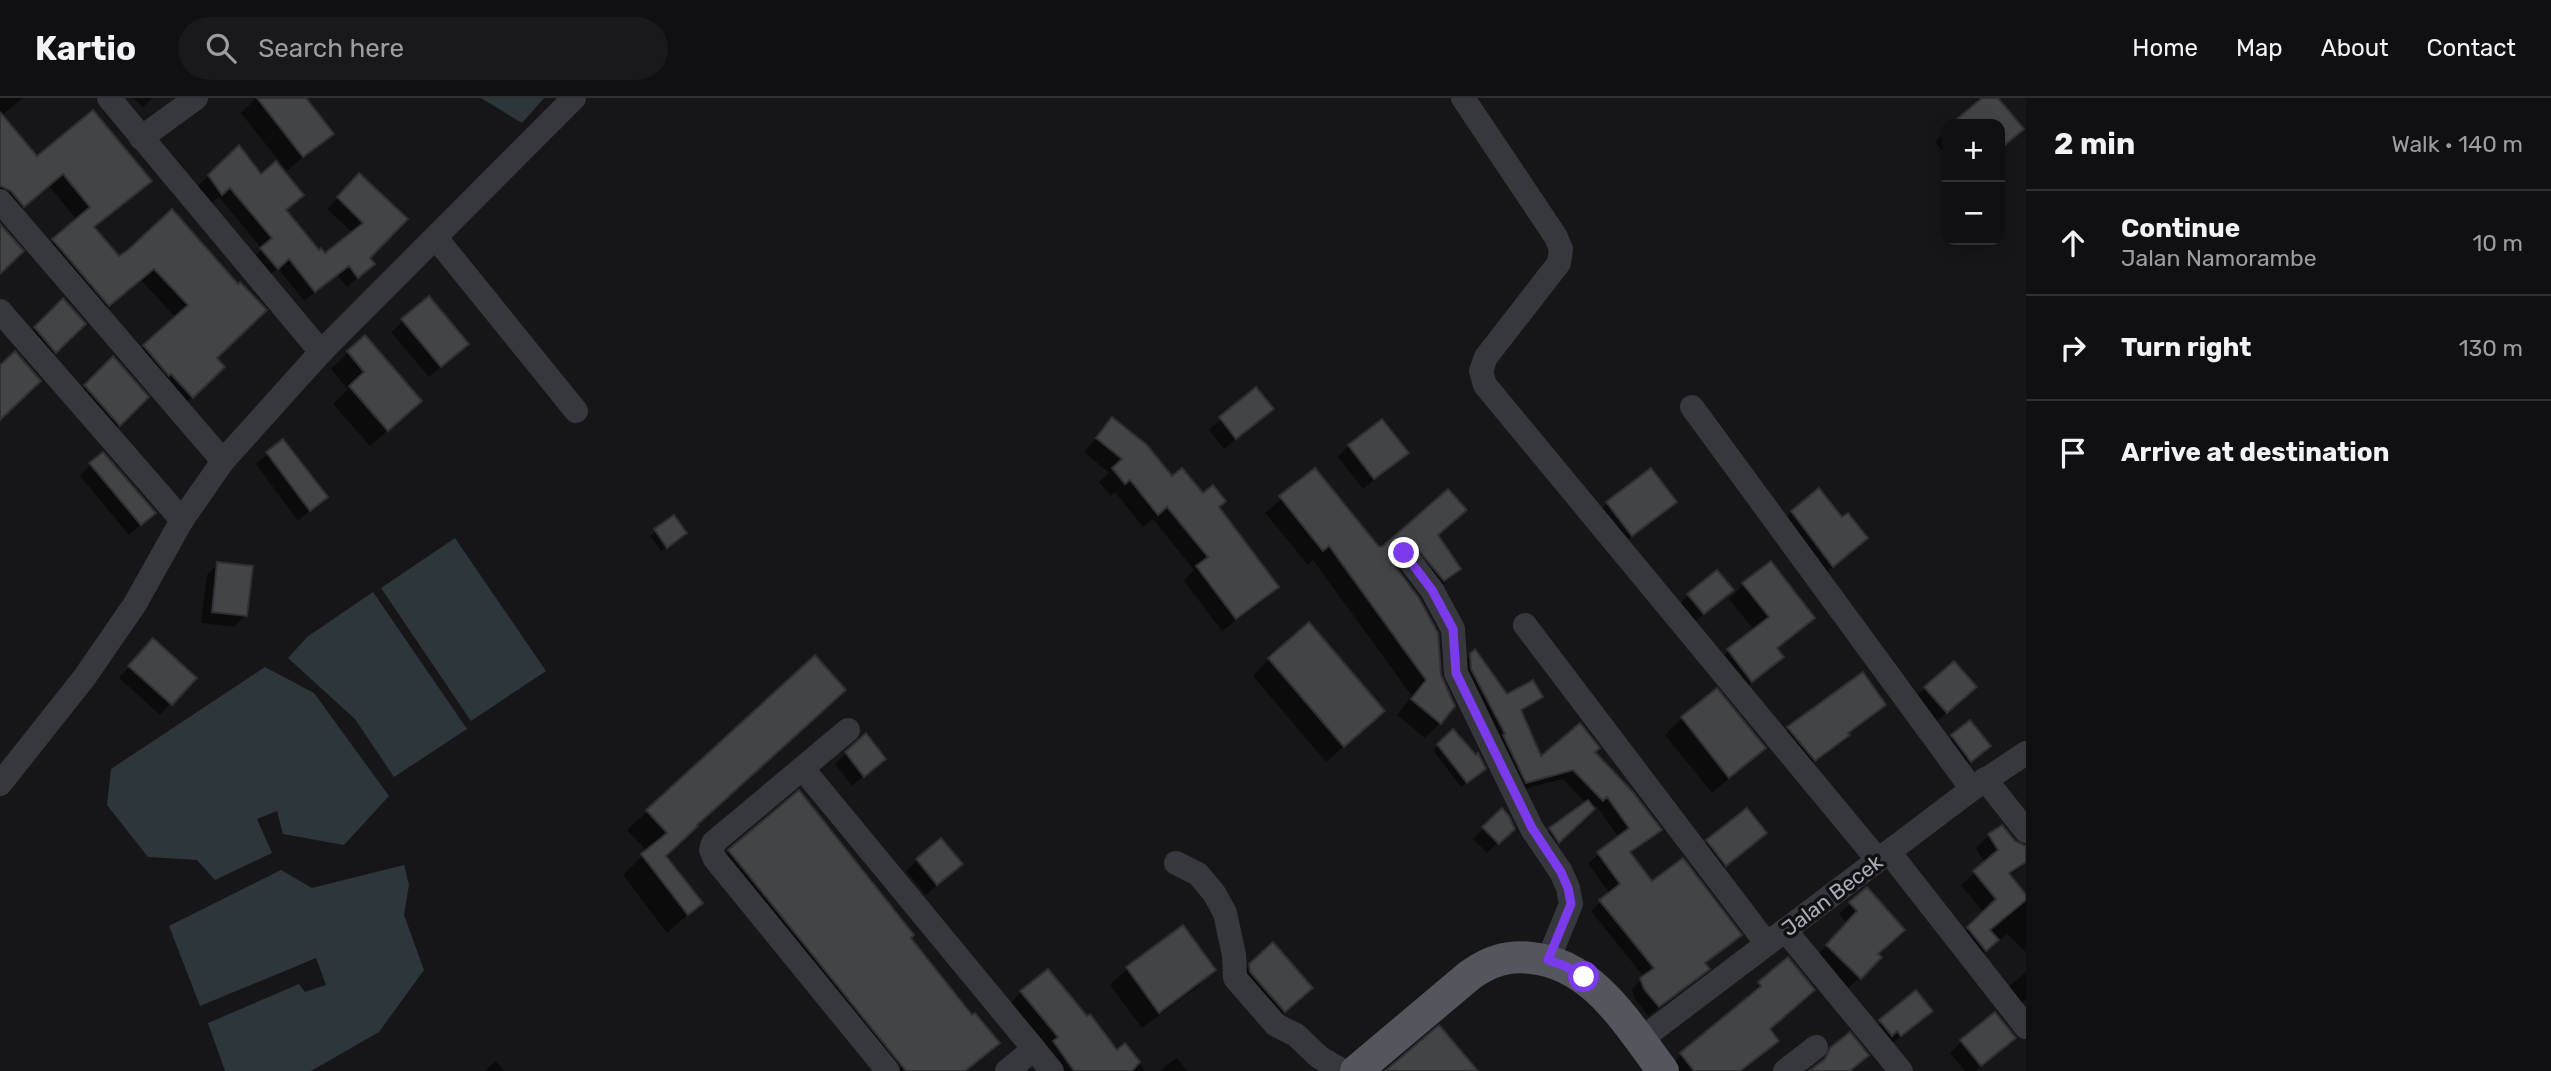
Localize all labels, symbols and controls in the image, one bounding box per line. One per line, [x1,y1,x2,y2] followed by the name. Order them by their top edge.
[178,17,668,80] search box
[35,29,136,68] text: Kartio
[202,29,240,67] icon: search
[258,33,404,64] text: Search here
[2132,34,2198,62] text: Home
[2236,34,2283,62] text: Map
[2321,34,2389,62] text: About
[2427,34,2516,62] text: Contact
[1942,119,2005,245] map controls
[1942,119,2005,182] button: +
[2054,126,2135,162] text: 2 min
[2391,130,2523,158] text: Walk · 140 m
[1942,182,2005,245] button: −
[2121,213,2240,244] text: Continue
[2054,224,2092,262] icon: ahead
[2472,229,2523,257] text: 10 m
[2121,244,2317,272] text: Jalan Namorambe
[2054,329,2092,367] icon: right
[2121,332,2251,363] text: Turn right
[2459,334,2523,362] text: 130 m
[2054,434,2092,472] icon: arrive
[2121,437,2389,468] text: Arrive at destination
[1388,537,1419,568] route end
[1777,849,1887,941] street label: Jalan Becek
[1568,961,1599,992] route start

